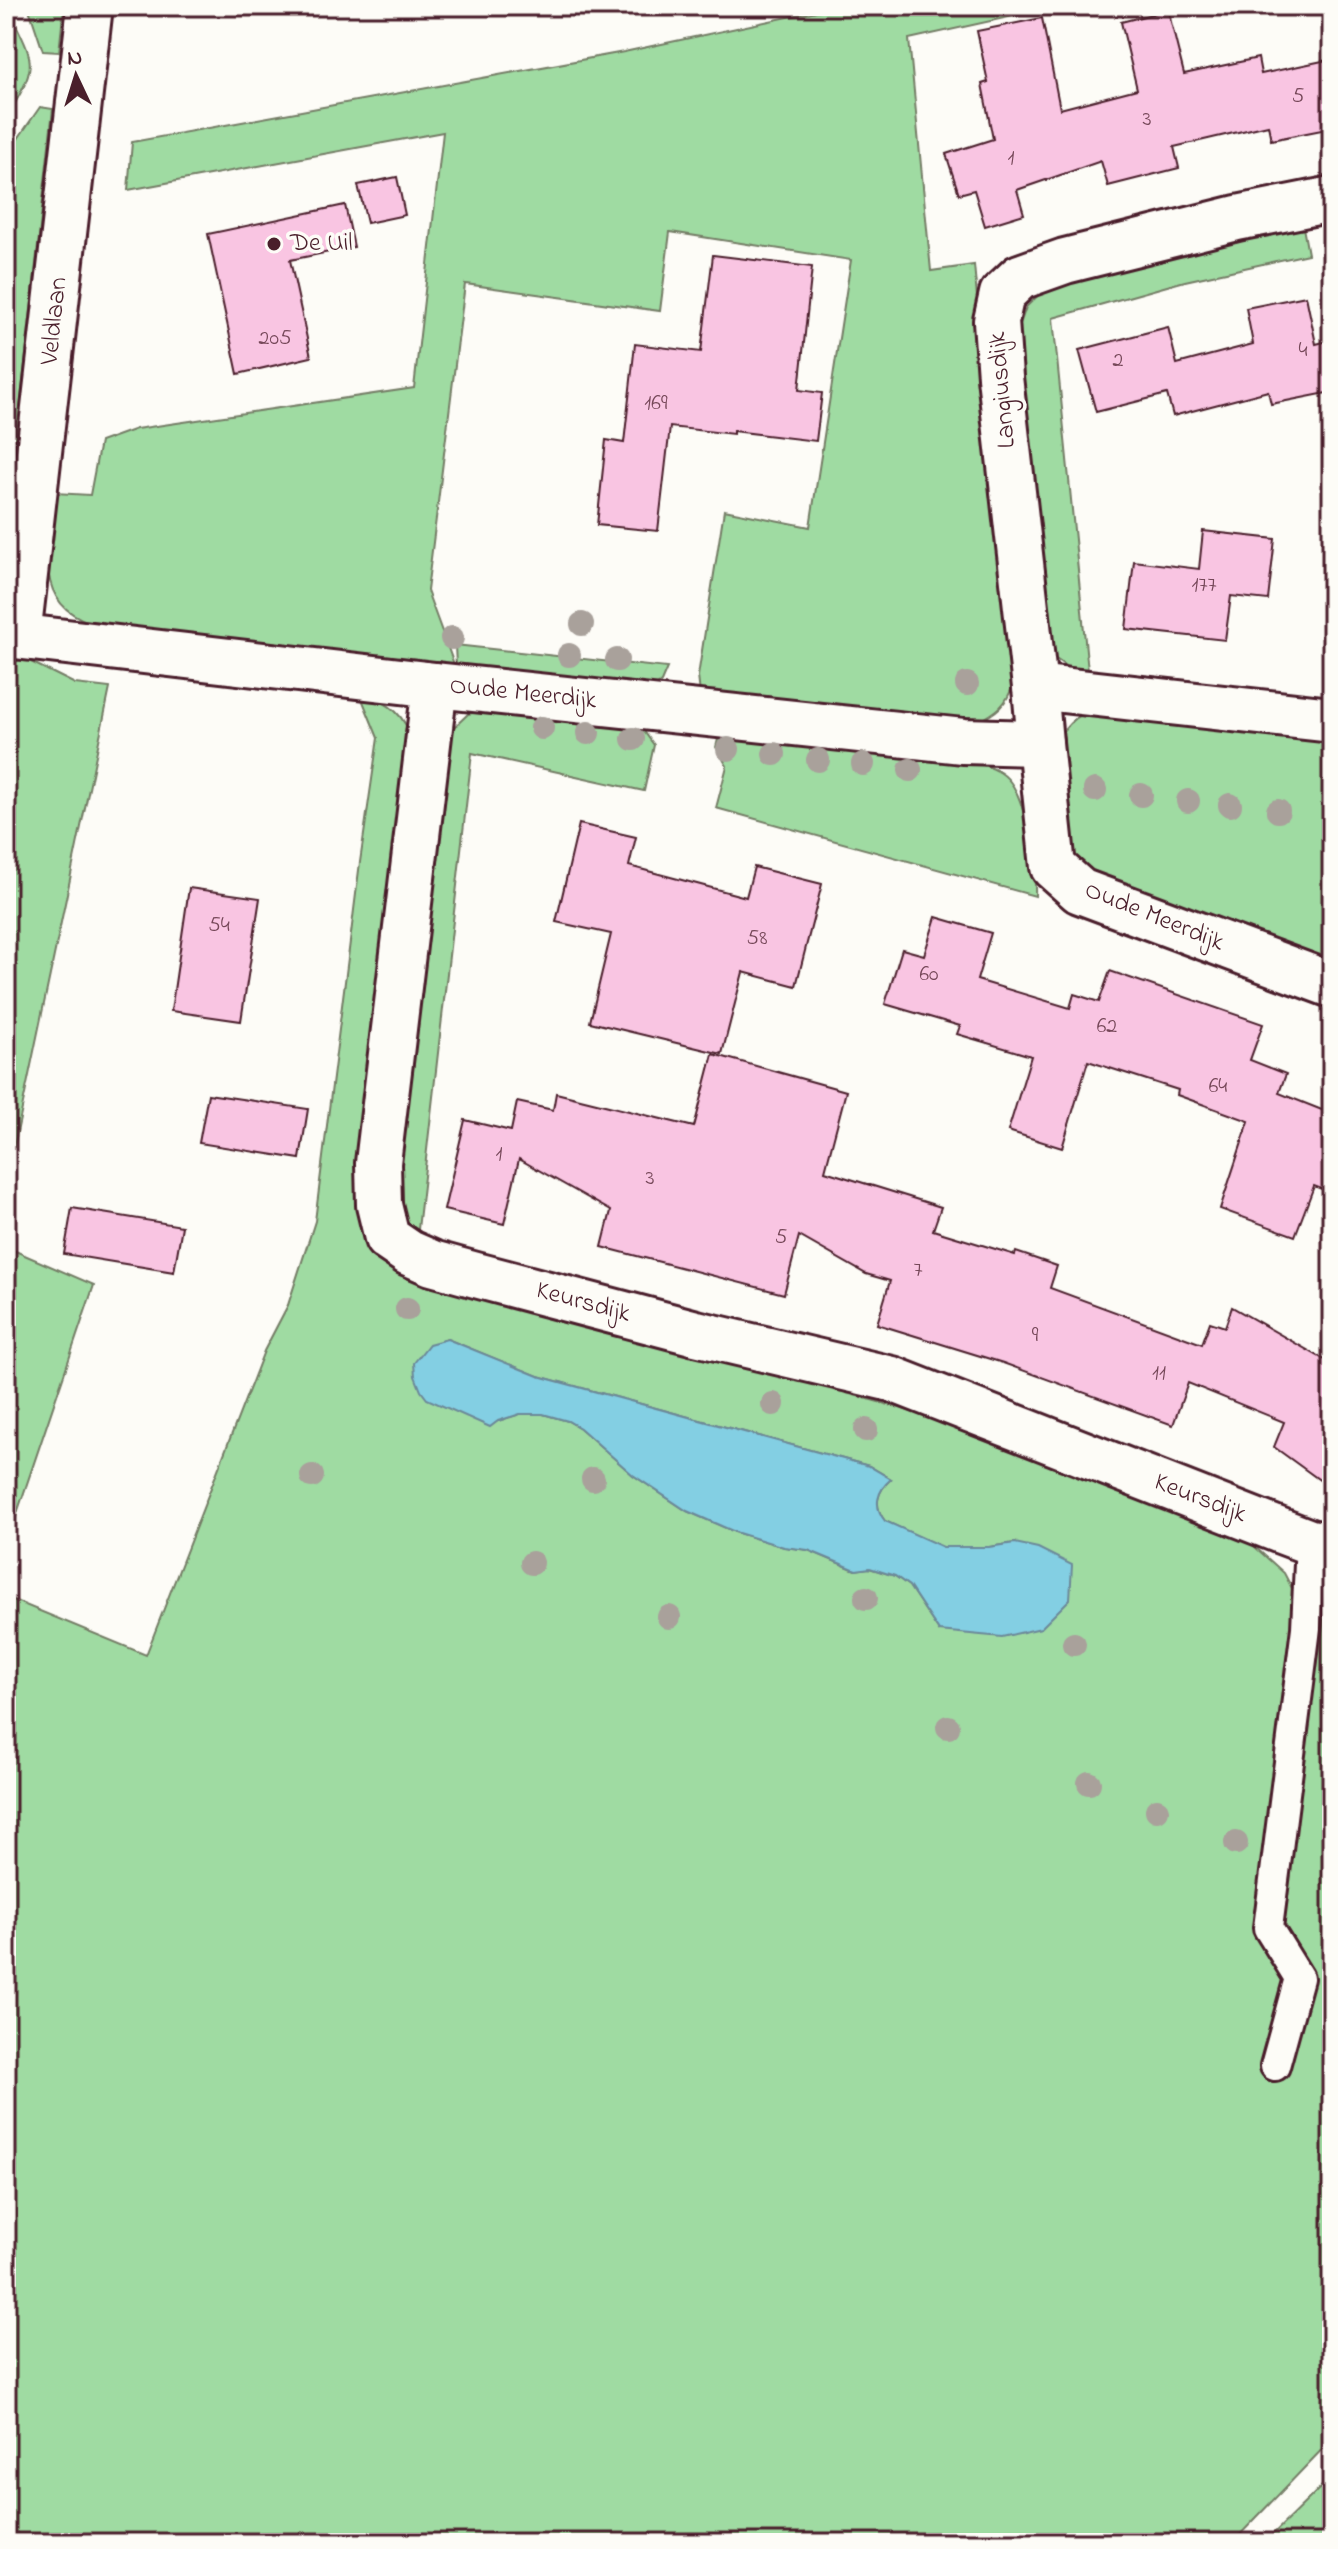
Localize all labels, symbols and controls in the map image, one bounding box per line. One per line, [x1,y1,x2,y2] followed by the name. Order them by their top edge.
[36,36,116,116] north arrow
[66,43,83,76] text: N
[1292,81,1304,113] house number: 5
[1142,104,1152,136] house number: 3
[1008,143,1015,175] house number: 1
[289,225,353,263] place label: De Uil
[265,235,283,253] marker: De Uil
[31,275,79,368] street label: Veldlaan
[258,323,292,355] house number: 205
[979,330,1027,450] street label: Langiusdijk
[1298,335,1308,367] house number: 4
[1113,345,1124,377] house number: 2
[644,388,668,420] house number: 169
[1191,570,1217,602] house number: 177
[448,667,599,721] street label: Oude Meerdijk
[1078,872,1230,963] street label: Oude Meerdijk
[208,910,230,942] house number: 54
[747,923,767,955] house number: 58
[919,959,939,991] house number: 60
[1097,1011,1117,1043] house number: 62
[1209,1071,1227,1103] house number: 64
[496,1139,503,1171] house number: 1
[645,1163,655,1195] house number: 3
[775,1222,787,1254] house number: 5
[913,1255,923,1287] house number: 7
[532,1272,635,1334] street label: Keursdijk
[1032,1320,1039,1352] house number: 9
[1152,1358,1166,1390] house number: 11
[1148,1464,1252,1534] street label: Keursdijk

